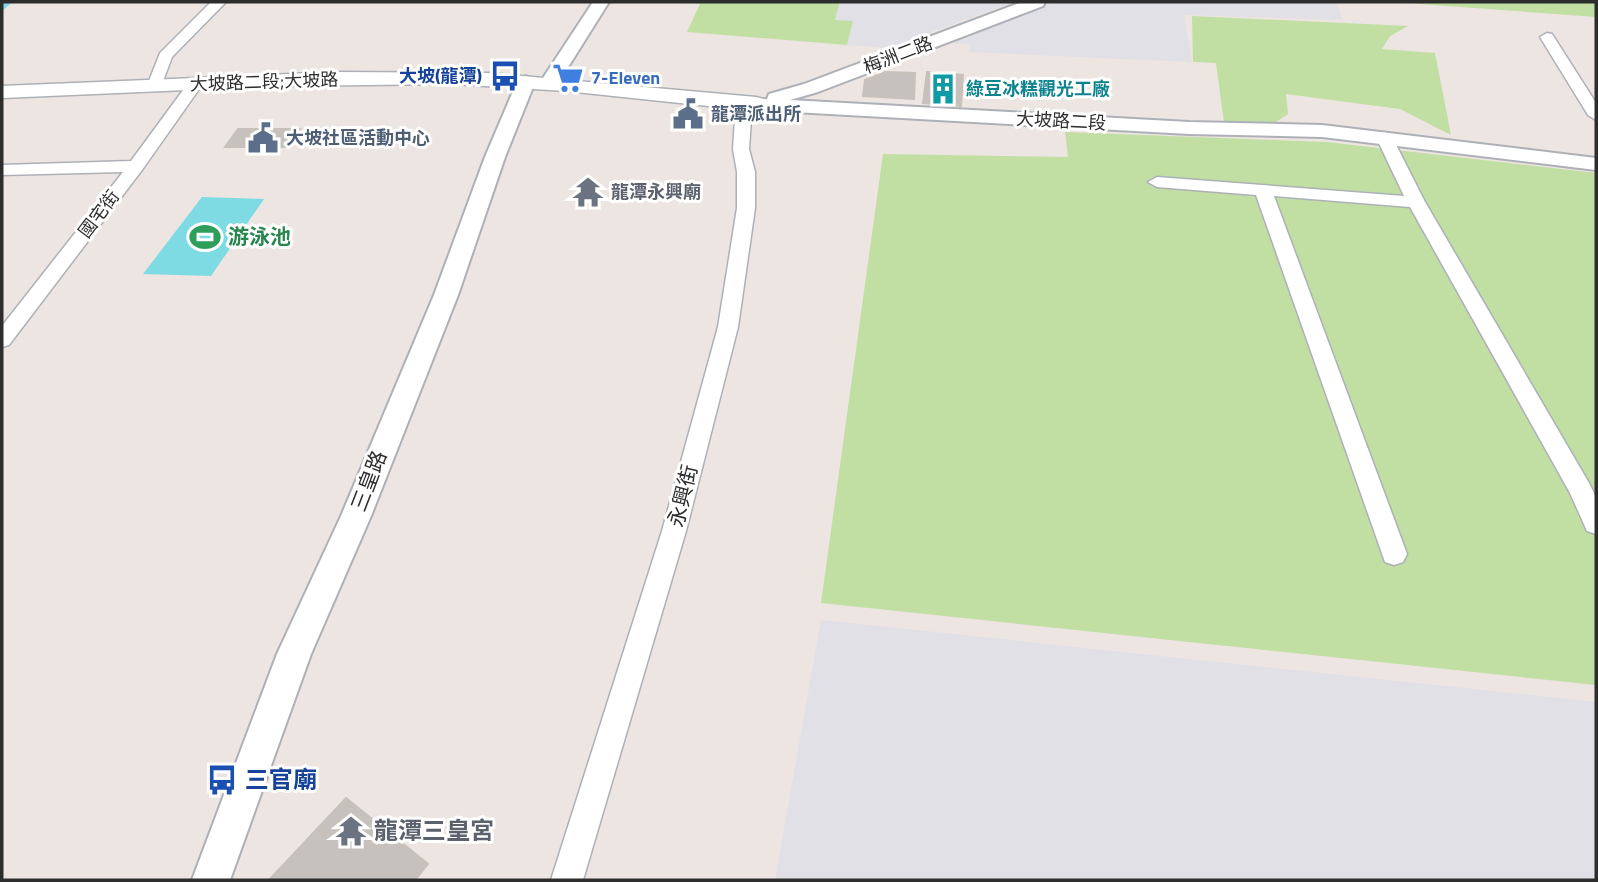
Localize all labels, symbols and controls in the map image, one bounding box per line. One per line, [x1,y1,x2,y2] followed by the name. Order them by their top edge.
[859,29,936,80] street label: 梅洲二路
[488,59,522,93] bus stop icon: 大坡(龍潭)
[551,61,585,95] supermarket icon: 7-Eleven
[399,62,482,89] place label: 大坡(龍潭)
[591,64,660,91] place label: 7-Eleven
[189,65,339,98] street label: 大坡路二段;大坡路
[926,72,960,106] building icon: 綠豆冰糕觀光工廠
[966,75,1110,102] place label: 綠豆冰糕觀光工廠
[671,97,705,131] public building icon: 龍潭派出所
[711,100,801,127] place label: 龍潭派出所
[1015,105,1107,136] street label: 大坡路二段
[246,121,280,155] public building icon: 大坡社區活動中心
[286,124,430,151] place label: 大坡社區活動中心
[571,175,605,209] temple icon: 龍潭永興廟
[611,178,701,205] place label: 龍潭永興廟
[72,184,126,243] street label: 國宅街
[188,220,222,254] sports icon: 游泳池
[228,220,291,252] place label: 游泳池
[342,445,394,516] street label: 三皇路
[659,461,705,530] street label: 永興街
[245,761,317,797] place label: 三官廟
[205,763,239,797] bus stop icon: 三官廟
[374,812,494,848] place label: 龍潭三皇宮
[334,814,368,848] temple icon: 龍潭三皇宮

